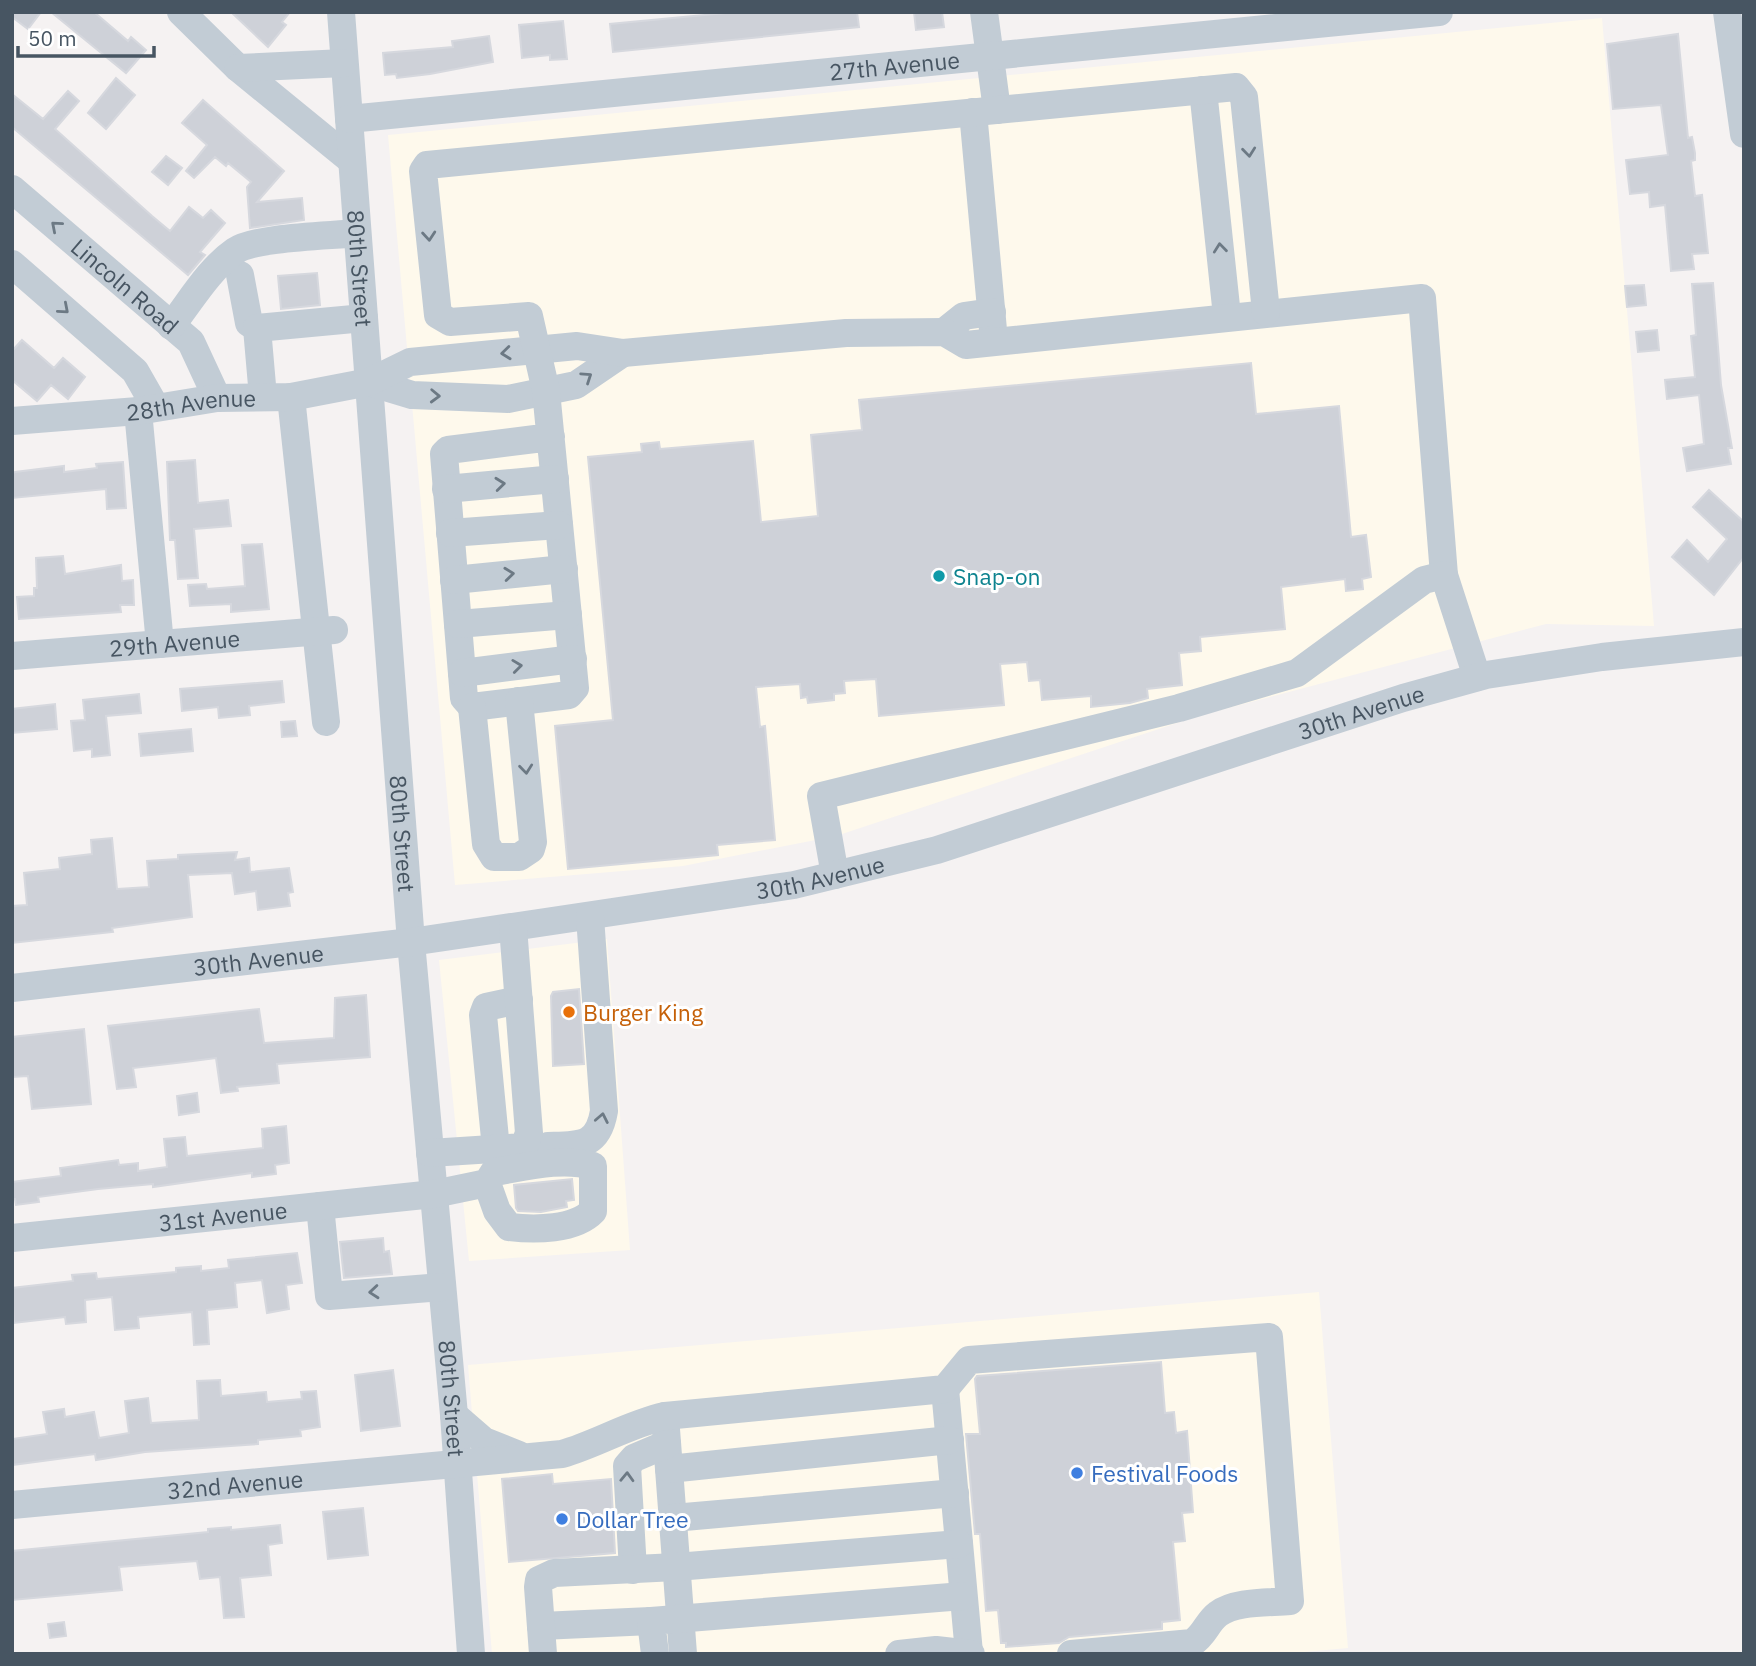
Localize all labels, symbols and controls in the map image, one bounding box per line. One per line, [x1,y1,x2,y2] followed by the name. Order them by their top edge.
[18,14,154,58] scale bar
[28,24,77,52] text: 50 m
[828,44,961,87] street label: 27th Avenue
[1242,146,1257,158] one-way arrow
[341,209,380,328] street label: 80th Street
[51,222,64,234] one-way arrow
[421,230,436,242] one-way arrow
[65,231,185,340] street label: Lincoln Road
[1212,243,1227,254] one-way arrow
[56,301,69,313] one-way arrow
[501,345,512,360] one-way arrow
[579,373,592,386] one-way arrow
[125,382,256,427] street label: 28th Avenue
[430,389,441,404] one-way arrow
[495,477,506,492] one-way arrow
[953,561,1041,591] place label: Snap-on
[504,567,515,582] one-way arrow
[931,568,947,584] marker: Snap-on
[108,623,241,663] street label: 29th Avenue
[512,659,523,674] one-way arrow
[1294,678,1428,746] street label: 30th Avenue
[518,764,533,775] one-way arrow
[383,774,422,893] street label: 80th Street
[754,848,888,905] street label: 30th Avenue
[192,937,325,982] street label: 30th Avenue
[583,997,703,1027] place label: Burger King
[561,1004,577,1020] marker: Burger King
[593,1113,608,1125] one-way arrow
[157,1194,289,1238] street label: 31st Avenue
[368,1284,379,1299] one-way arrow
[432,1339,472,1458] street label: 80th Street
[1091,1458,1238,1488] place label: Festival Foods
[166,1463,304,1506] street label: 32nd Avenue
[1069,1465,1085,1481] marker: Festival Foods
[620,1471,635,1482] one-way arrow
[576,1504,689,1534] place label: Dollar Tree
[554,1511,570,1527] marker: Dollar Tree

